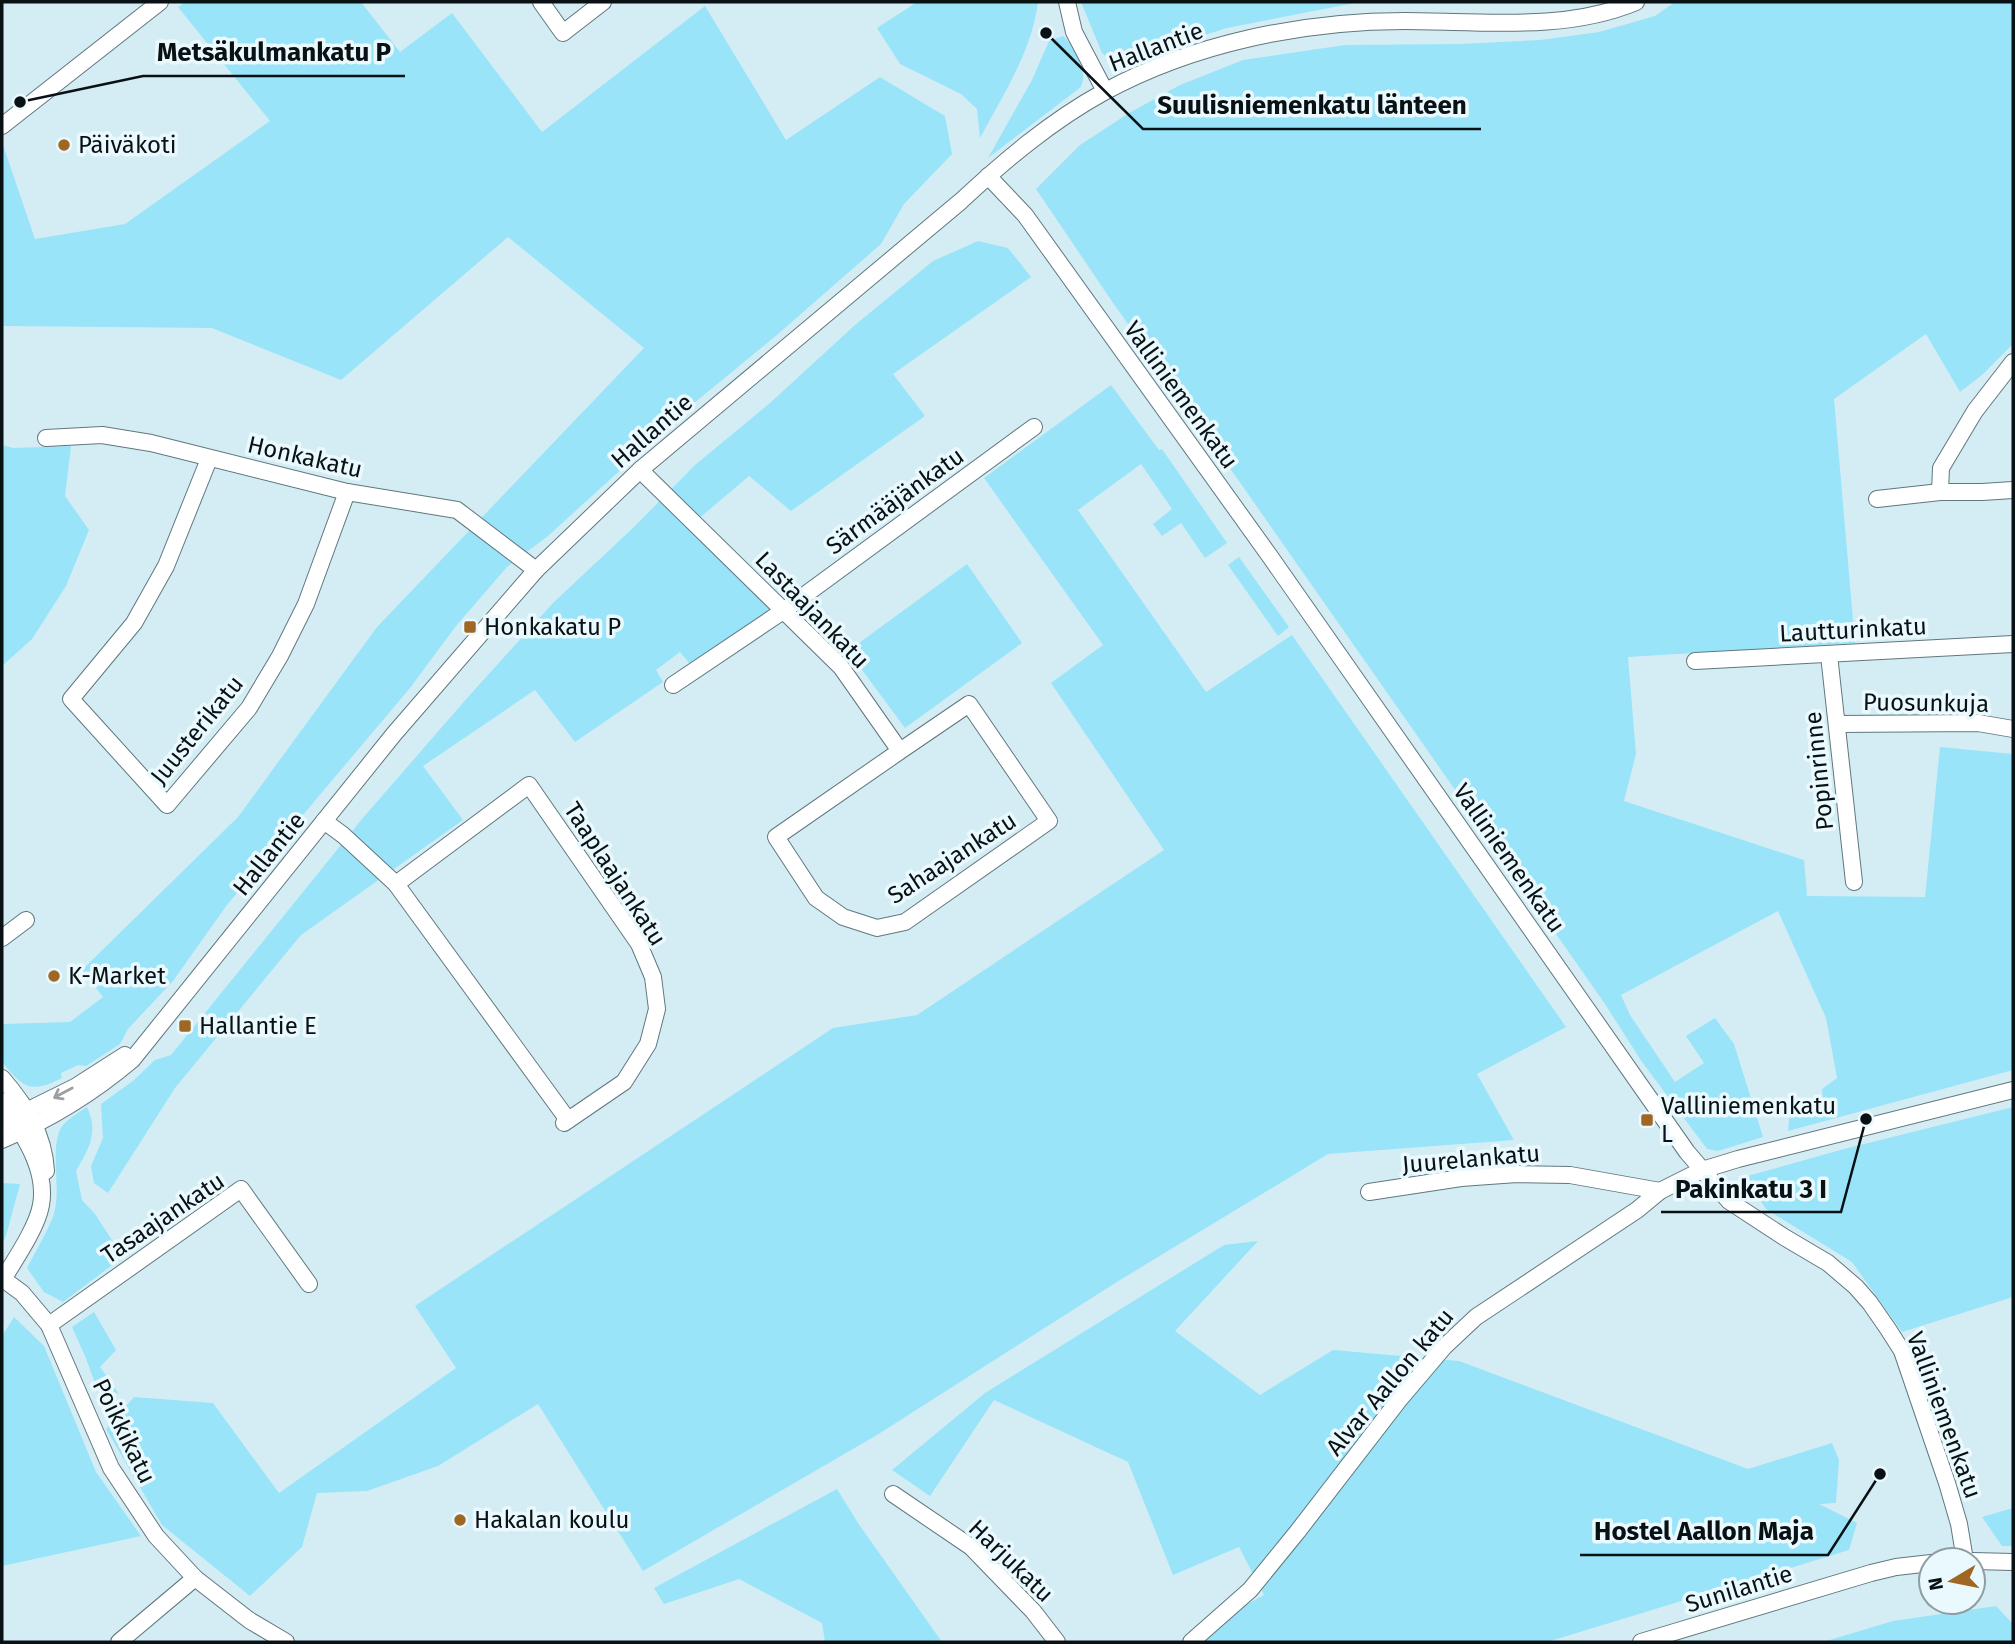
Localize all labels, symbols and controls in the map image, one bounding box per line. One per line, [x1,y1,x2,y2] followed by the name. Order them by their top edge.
[1105,16,1207,78] street label: Hallantie
[143,29,405,76] callout: Metsäkulmankatu P
[157,37,391,68] text: Metsäkulmankatu P
[1143,82,1481,129] callout: Suulisniemenkatu länteen
[1157,90,1467,121] text: Suulisniemenkatu länteen
[78,131,176,159] place label: Päiväkoti
[56,137,72,153] marker: Päiväkoti
[1118,316,1244,474] street label: Valliniemenkatu
[606,388,698,474] street label: Hallantie
[245,430,365,484] street label: Honkakatu
[821,442,969,560] street label: Särmääjänkatu
[749,546,875,674] street label: Lastaajankatu
[1778,612,1928,648] street label: Lautturinkatu
[484,613,621,641] place label: Honkakatu P
[462,619,478,635] marker: Honkakatu P
[145,670,249,790] street label: Juusterikatu
[1863,688,1989,718] street label: Puosunkuja
[1799,710,1839,832] street label: Popinrinne
[1447,778,1571,938] street label: Valliniemenkatu
[558,797,672,951] street label: Taaplaajankatu
[883,806,1021,910] street label: Sahaajankatu
[227,807,311,901] street label: Hallantie
[68,962,166,990] place label: K-Market
[46,968,62,984] marker: K-Market
[199,1012,317,1040] place label: Hallantie E
[177,1018,193,1034] marker: Hallantie E
[53,1087,74,1100] one-way arrow
[1661,1092,1836,1148] place label: Valliniemenkatu L
[1639,1112,1655,1128] marker: Valliniemenkatu L
[1401,1139,1541,1179] street label: Juurelankatu
[1661,1165,1841,1212] callout: Pakinkatu 3 I
[96,1167,230,1269] street label: Tasaajankatu
[1675,1174,1827,1205] text: Pakinkatu 3 I
[1320,1303,1460,1461] street label: Alvar Aallon katu
[1901,1328,1987,1502] street label: Valliniemenkatu
[87,1374,161,1488] street label: Poikkikatu
[474,1506,630,1534] place label: Hakalan koulu
[1580,1508,1828,1555] callout: Hostel Aallon Maja
[452,1512,468,1528] marker: Hakalan koulu
[963,1514,1059,1608] street label: Harjukatu
[1594,1516,1814,1547] text: Hostel Aallon Maja
[1917,1546,1987,1616] north arrow
[1682,1559,1796,1619] street label: Sunilantie
[1923,1576,1948,1592] text: N

